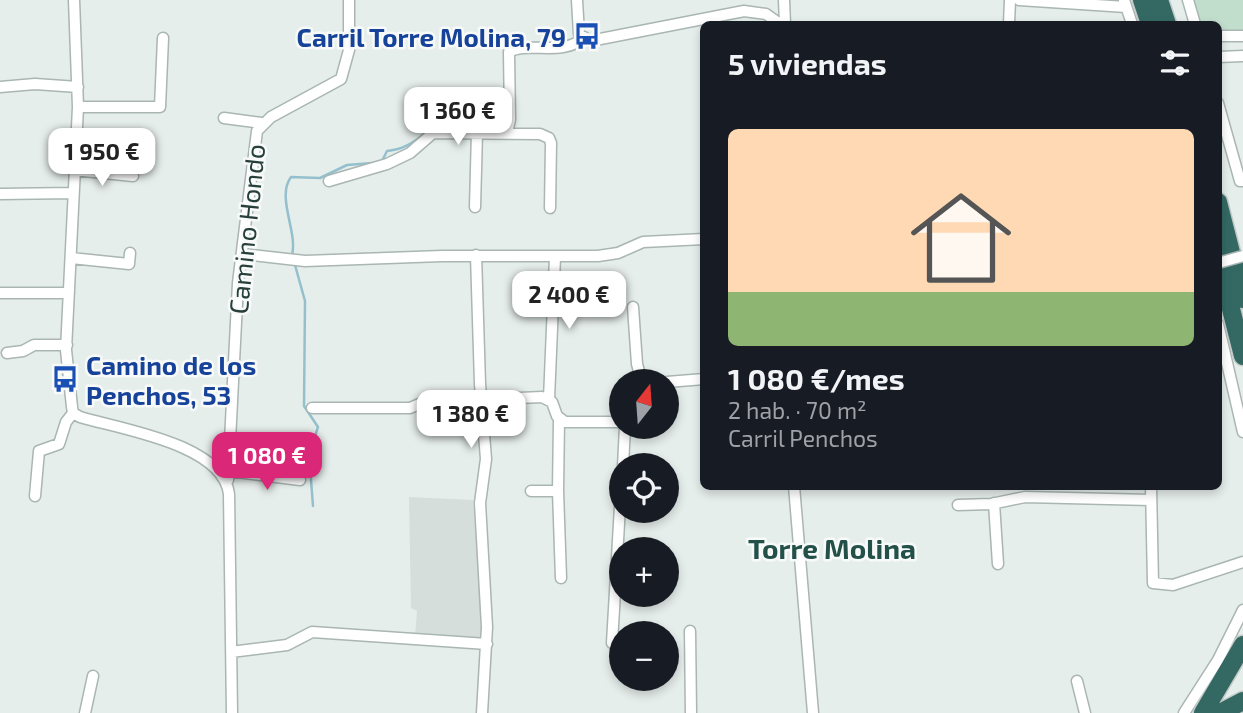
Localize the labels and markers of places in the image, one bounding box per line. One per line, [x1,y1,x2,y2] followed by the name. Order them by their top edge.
[297,21,566,52] place label: Carril Torre Molina, 79
[572,21,602,51] bus stop icon: Carril Torre Molina, 79
[393,88,523,147] pin: 1 360 €
[37,128,167,188] pin: 1 950 €
[504,272,634,331] pin: 2 400 €
[86,349,256,410] place label: Camino de los Penchos, 53
[50,364,80,394] bus stop icon: Camino de los Penchos, 53
[406,391,536,450] pin: 1 380 €
[202,433,332,492] pin: 1 080 €

